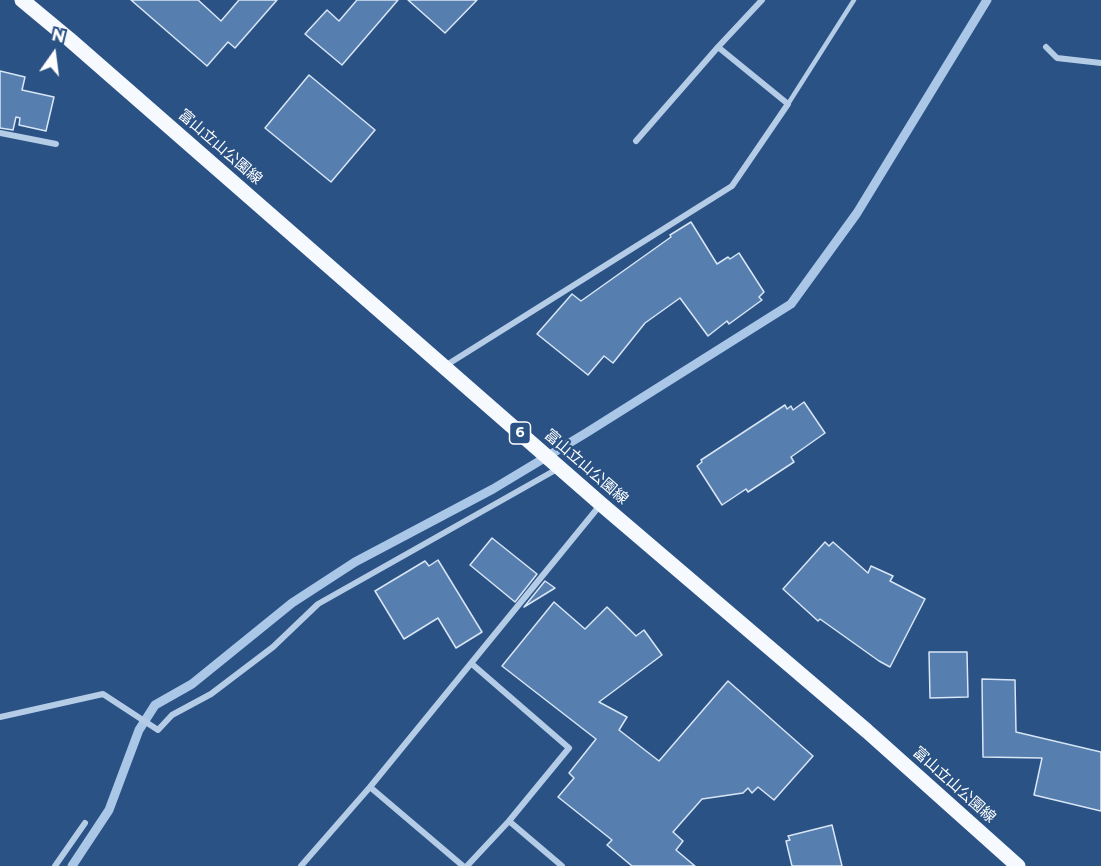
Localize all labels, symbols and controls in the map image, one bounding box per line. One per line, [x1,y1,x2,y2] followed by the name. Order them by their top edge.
[24,24,84,84] north arrow
[50,25,67,47] text: N
[174,106,266,188] street label: 富山立山公園線
[510,422,530,444] road number: 6
[540,426,632,508] street label: 富山立山公園線
[909,743,999,827] street label: 富山立山公園線

